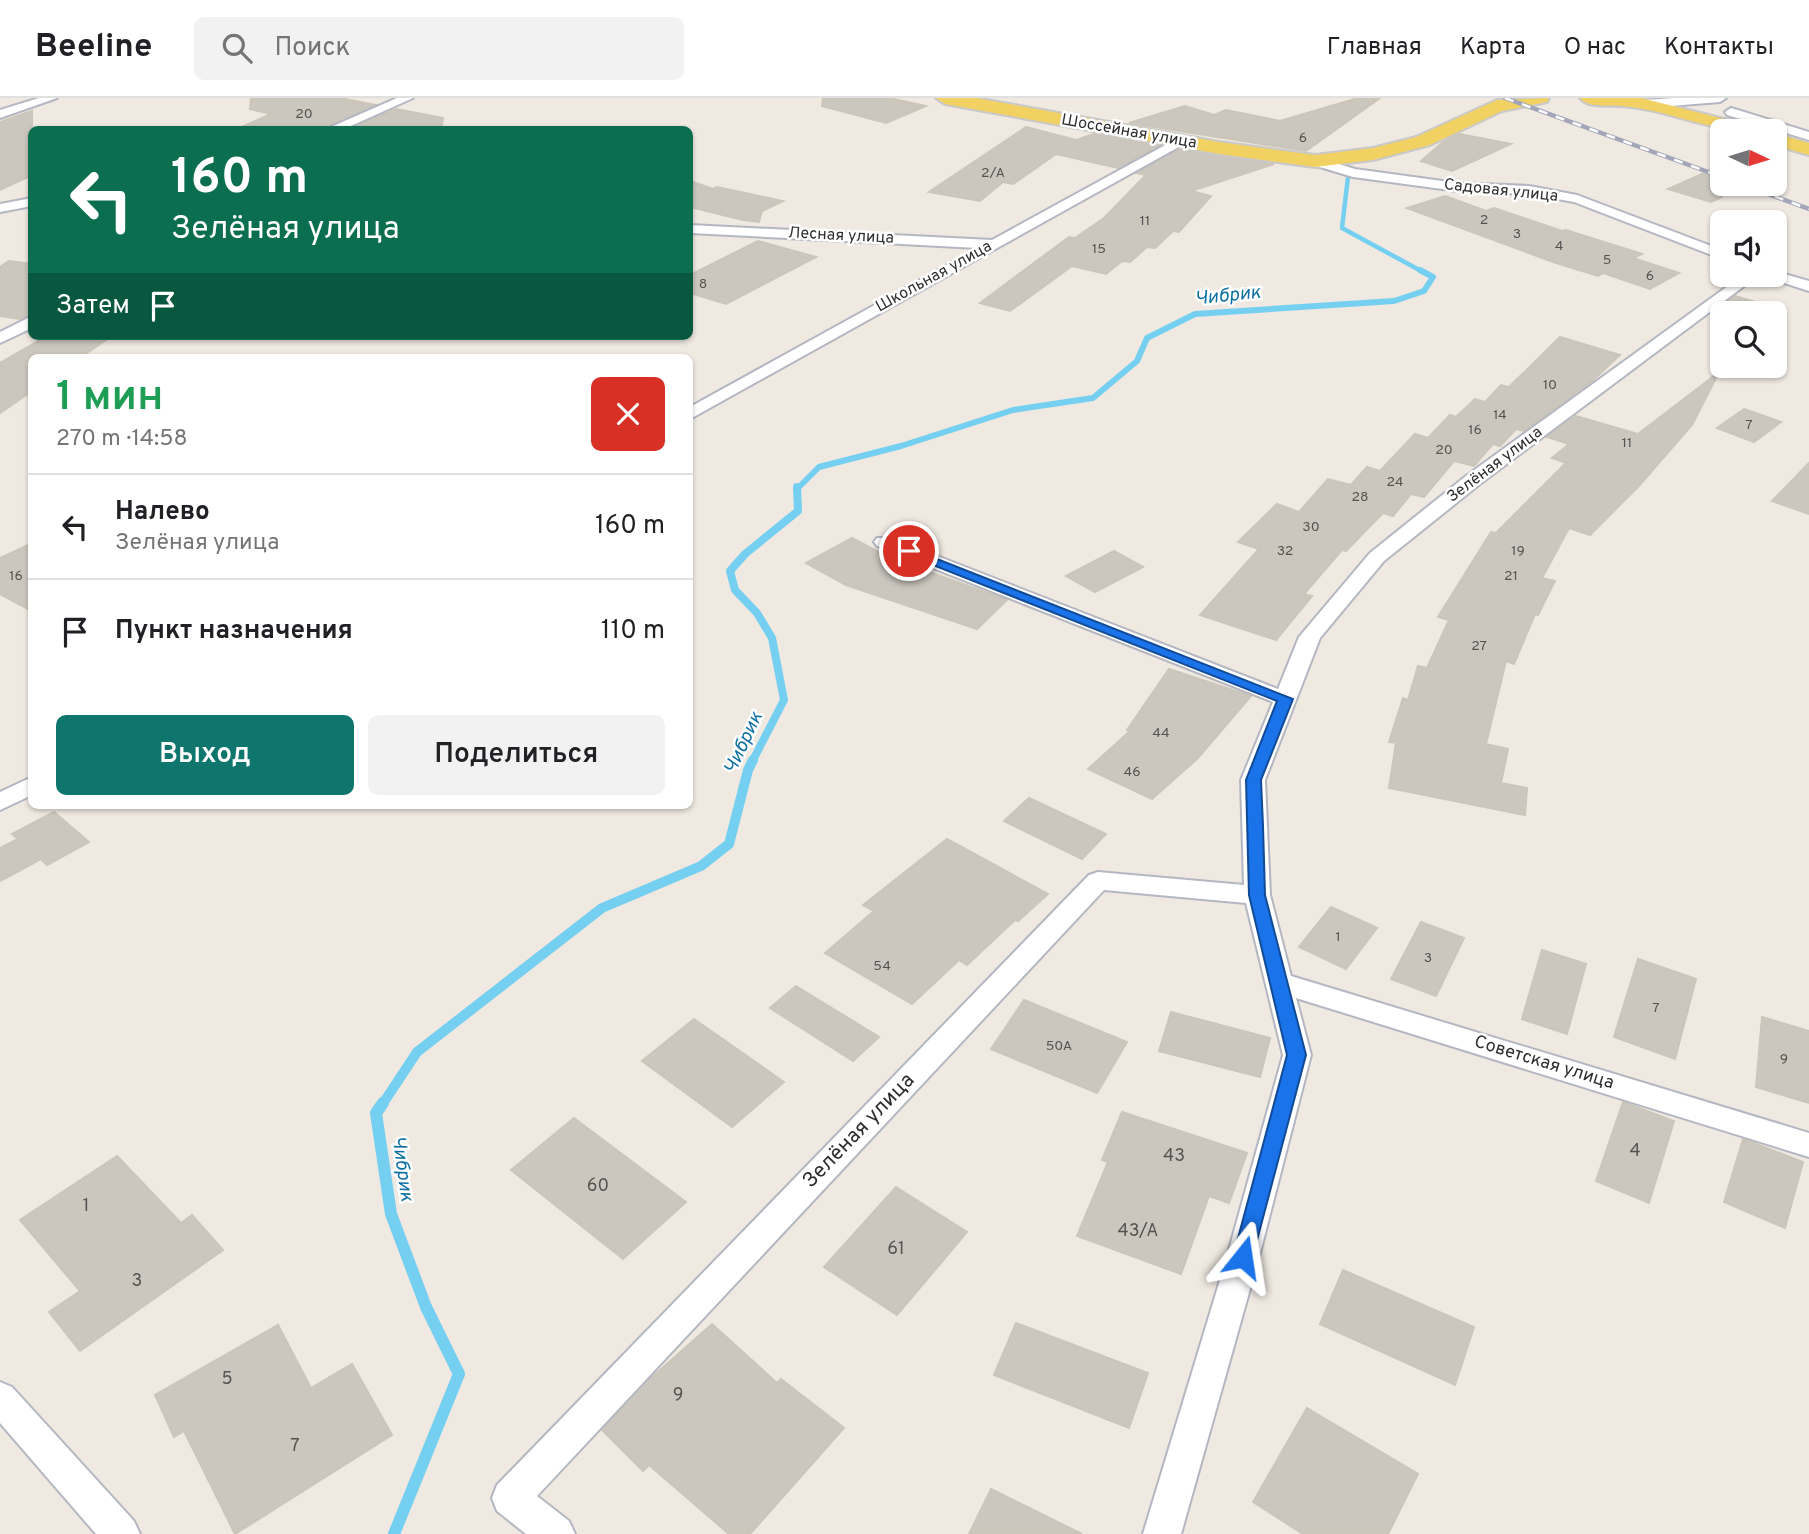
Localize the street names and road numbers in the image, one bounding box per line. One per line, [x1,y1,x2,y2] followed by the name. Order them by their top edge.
[1060,110,1198,154] street label: Шоссейная улица
[1443,175,1559,207] street label: Садовая улица
[788,223,894,249] street label: Лесная улица
[872,237,996,317] street label: Школьная улица
[1443,423,1547,507] street label: Зелёная улица
[1471,1031,1617,1095] street label: Советская улица
[797,1068,921,1194] street label: Зелёная улица

